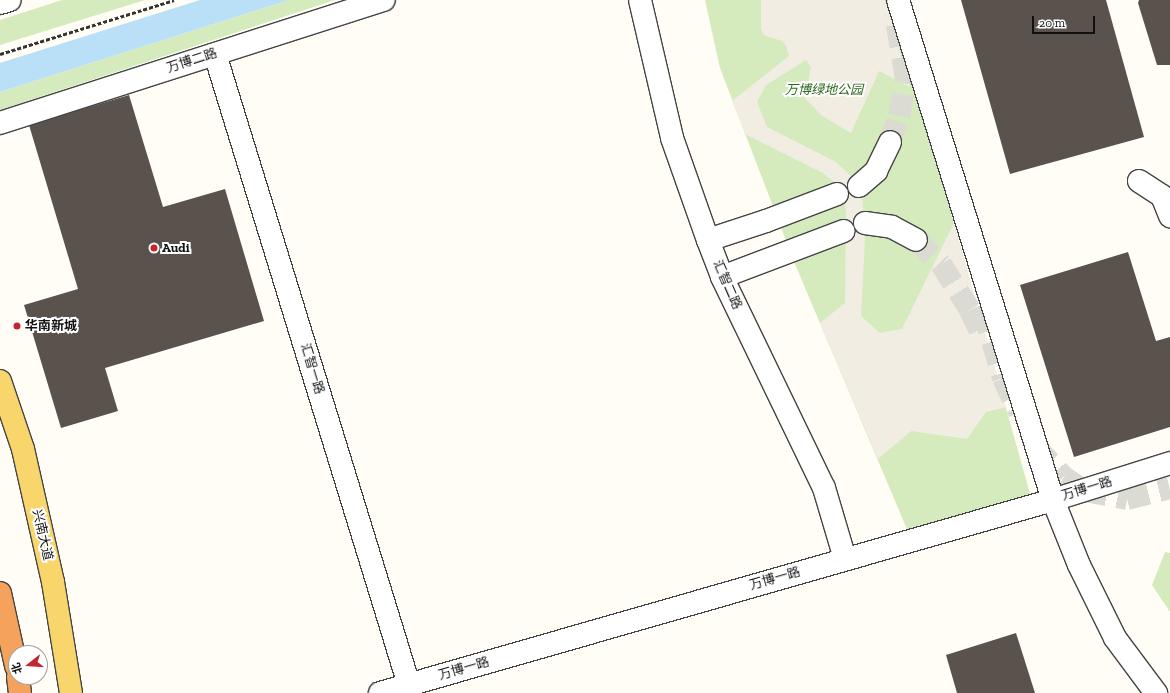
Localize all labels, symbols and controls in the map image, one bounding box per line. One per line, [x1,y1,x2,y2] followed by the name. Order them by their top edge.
[1034,8,1097,34] scale bar
[1039,16,1065,30] text: 20 m
[165,46,219,76] street label: 万博二路
[785,82,863,98] park label: 万博绿地公园
[162,240,190,256] place label: Audi
[149,243,159,253] marker: Audi
[709,258,745,312] street label: 汇智二路
[25,318,77,334] place label: 华南新城
[12,321,22,331] marker: 华南新城
[297,342,327,396] street label: 汇智一路
[1060,474,1114,504] street label: 万博一路
[29,508,55,562] street label: 兴南大道
[748,564,802,594] street label: 万博一路
[8,645,48,685] north arrow
[437,654,491,684] street label: 万博一路
[9,661,25,676] text: 北

